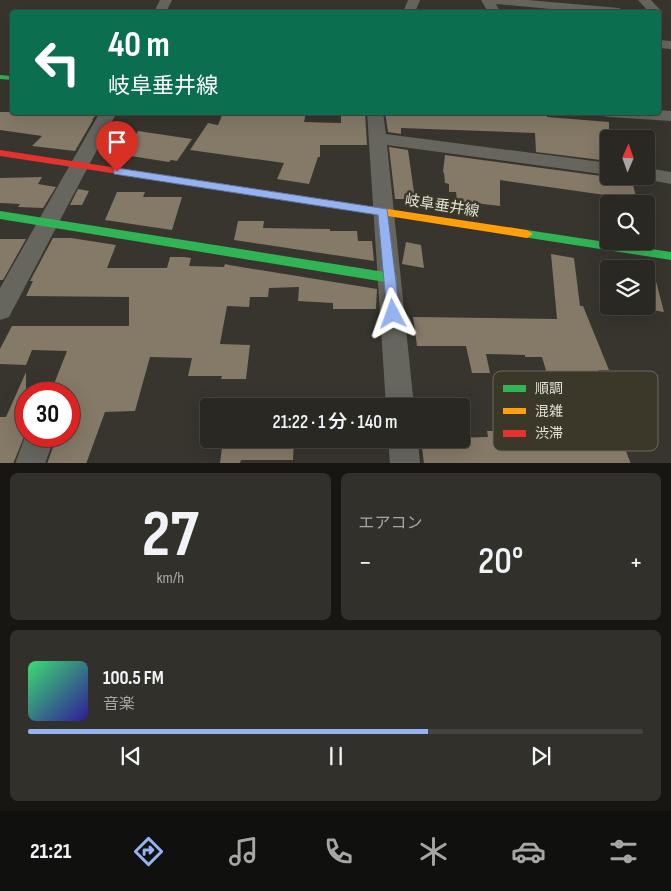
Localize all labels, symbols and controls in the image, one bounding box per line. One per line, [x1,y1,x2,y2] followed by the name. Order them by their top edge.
[108,24,170,67] text: 40 m
[25,30,90,95] icon: left
[108,73,218,100] text: 岐阜垂井線
[96,121,138,172] pin
[103,128,131,156] icon: arrive
[600,130,655,185] north arrow
[600,130,655,315] map controls
[403,191,481,221] street label: 岐阜垂井線
[600,195,655,250] button: search
[600,260,655,315] button: layers
[366,287,418,339] position arrow
[493,371,658,451] legend
[535,380,563,397] text: 順調
[15,382,80,447] speed limit sign: 30
[535,403,563,420] text: 混雑
[273,411,397,434] text: 21:22 · 1 分 · 140 m
[535,425,563,442] text: 渋滞
[142,497,199,575] text: 27
[359,514,423,533] text: エアコン
[478,539,524,584] text: 20°
[359,546,372,579] text: −
[629,546,643,579] text: +
[156,569,184,588] text: km/h
[103,667,164,690] text: 100.5 FM
[103,695,135,714] text: 音楽
[117,742,145,770] icon: previous
[322,742,350,770] icon: pause
[527,742,555,770] icon: next
[131,834,166,869] icon: directions
[226,834,261,869] icon: music
[321,834,356,869] icon: phone
[416,834,451,869] icon: climate
[511,834,546,869] icon: car
[606,834,641,869] icon: filters
[30,838,71,865] text: 21:21

